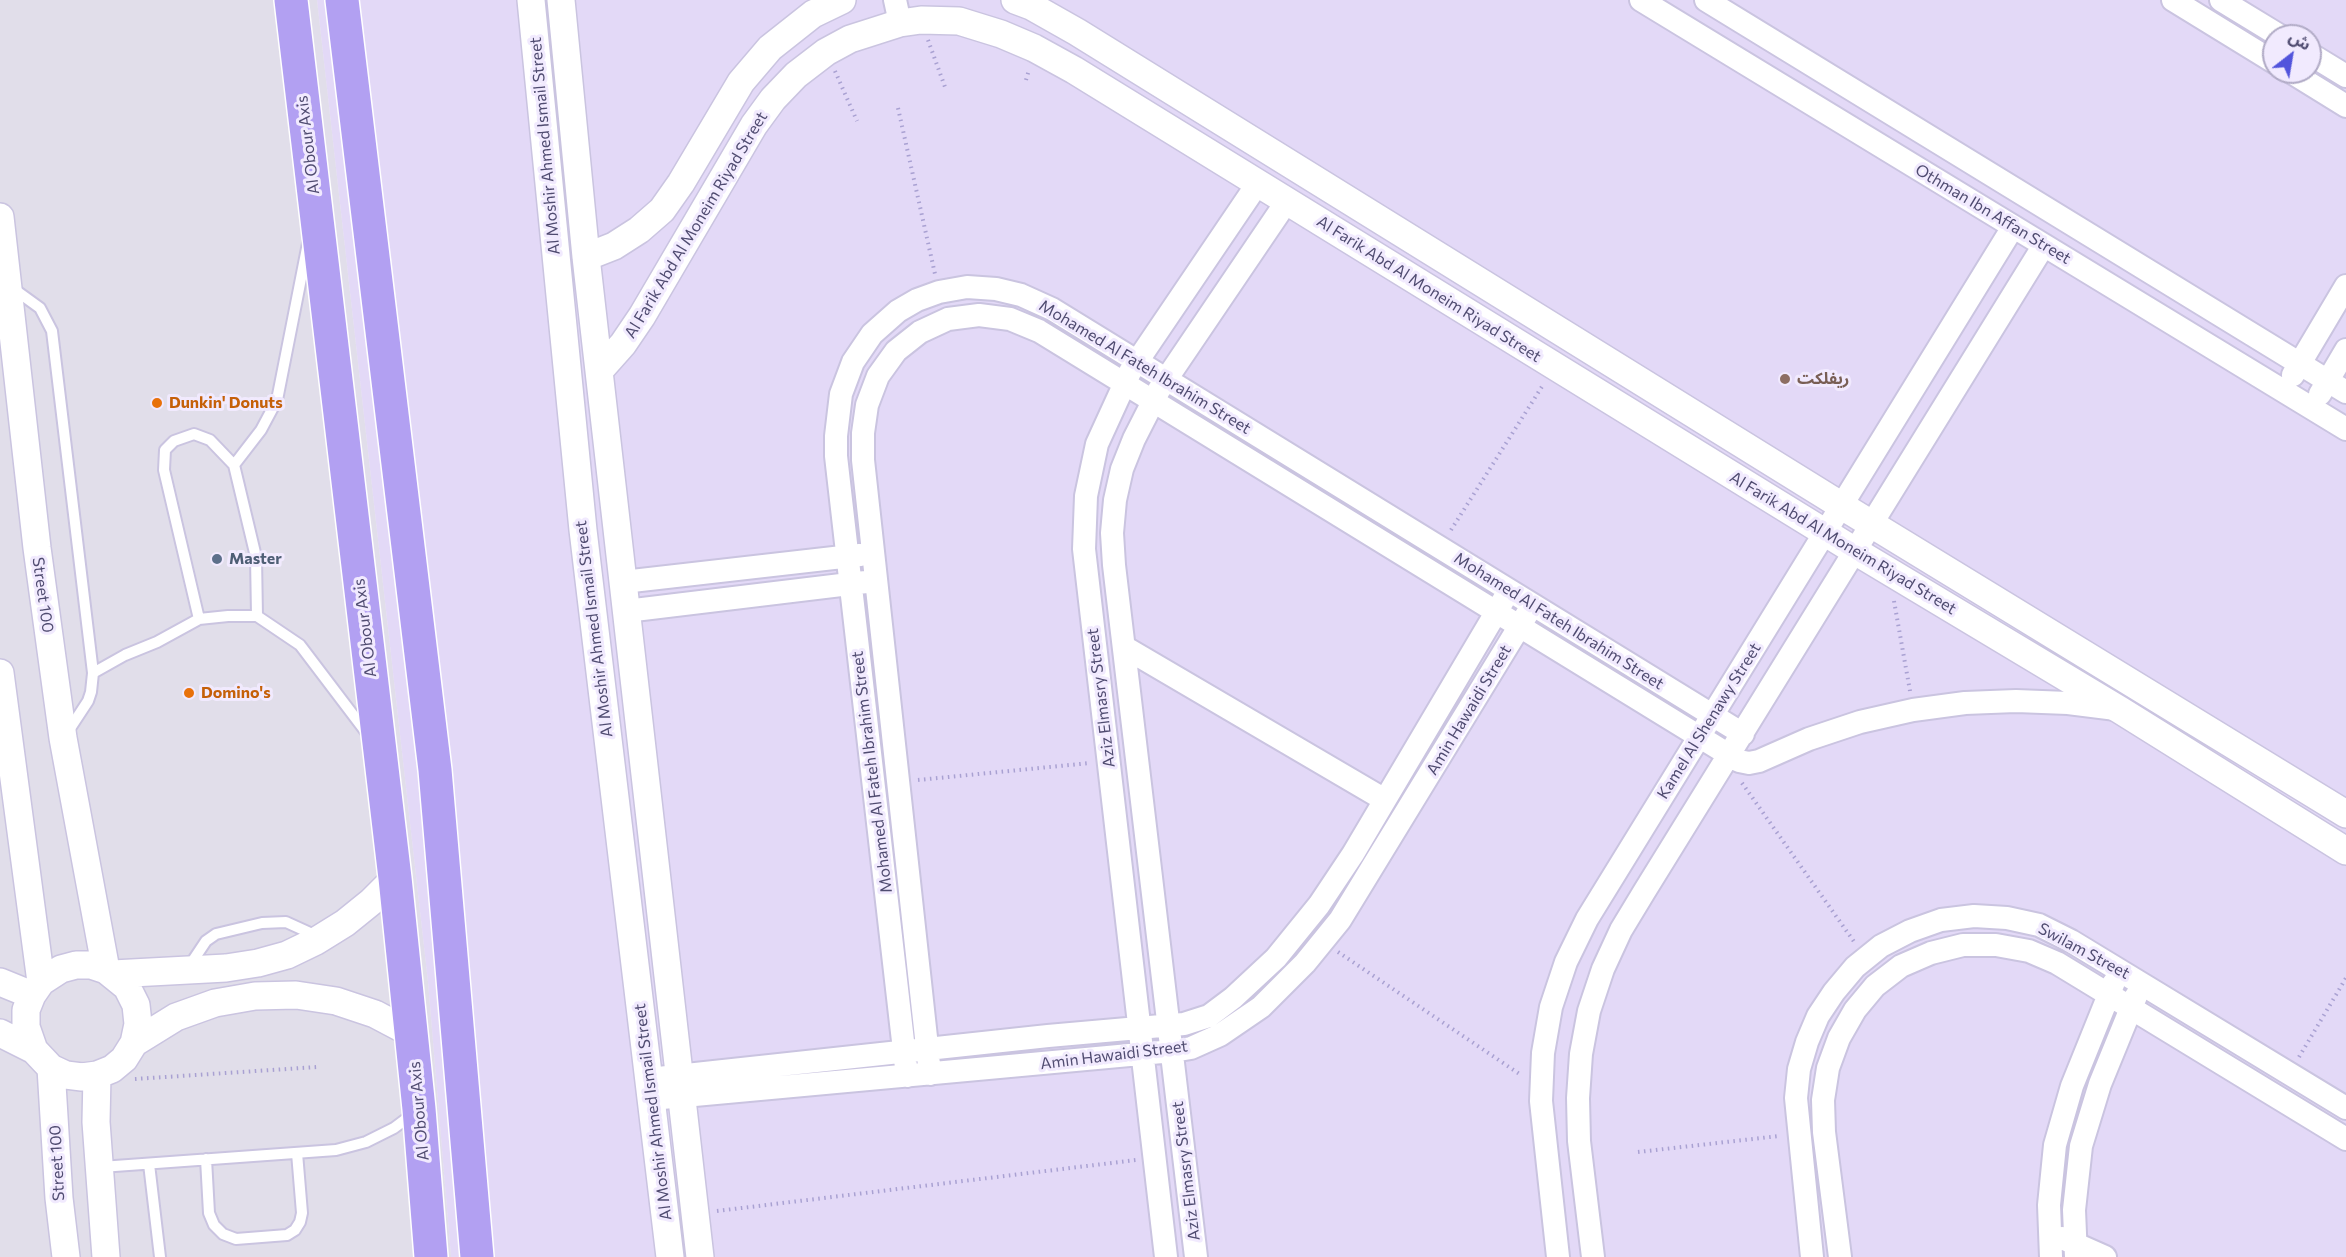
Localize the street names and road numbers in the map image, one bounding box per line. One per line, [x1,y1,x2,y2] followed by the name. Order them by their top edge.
[526,36,564,256] street label: Al Moshir Ahmed Ismail Street
[292,94,324,196] street label: Al Obour Axis
[621,108,771,342] street label: Al Farik Abd Al Moneim Riyad Street
[1912,160,2074,268] street label: Othman Ibn Affan Street
[1313,212,1545,366] street label: Al Farik Abd Al Moneim Riyad Street
[1036,296,1254,438] street label: Mohamed Al Fateh Ibrahim Street
[1726,468,1960,618] street label: Al Farik Abd Al Moneim Riyad Street
[571,519,617,739] street label: Al Moshir Ahmed Ismail Street
[1451,548,1667,694] street label: Mohamed Al Fateh Ibrahim Street
[28,556,58,634] street label: Street 100
[349,577,381,679] street label: Al Obour Axis
[1083,627,1119,769] street label: Aziz Elmasry Street
[1653,639,1765,803] street label: Kamel Al Shenawy Street
[1423,642,1515,778] street label: Amin Hawaidi Street
[848,650,896,894] street label: Mohamed Al Fateh Ibrahim Street
[2035,919,2133,983] street label: Swilam Street
[630,1002,676,1222] street label: Al Moshir Ahmed Ismail Street
[1039,1036,1189,1074] street label: Amin Hawaidi Street
[405,1061,433,1161] street label: Al Obour Axis
[1168,1100,1204,1242] street label: Aziz Elmasry Street
[45,1125,69,1201] street label: Street 100

